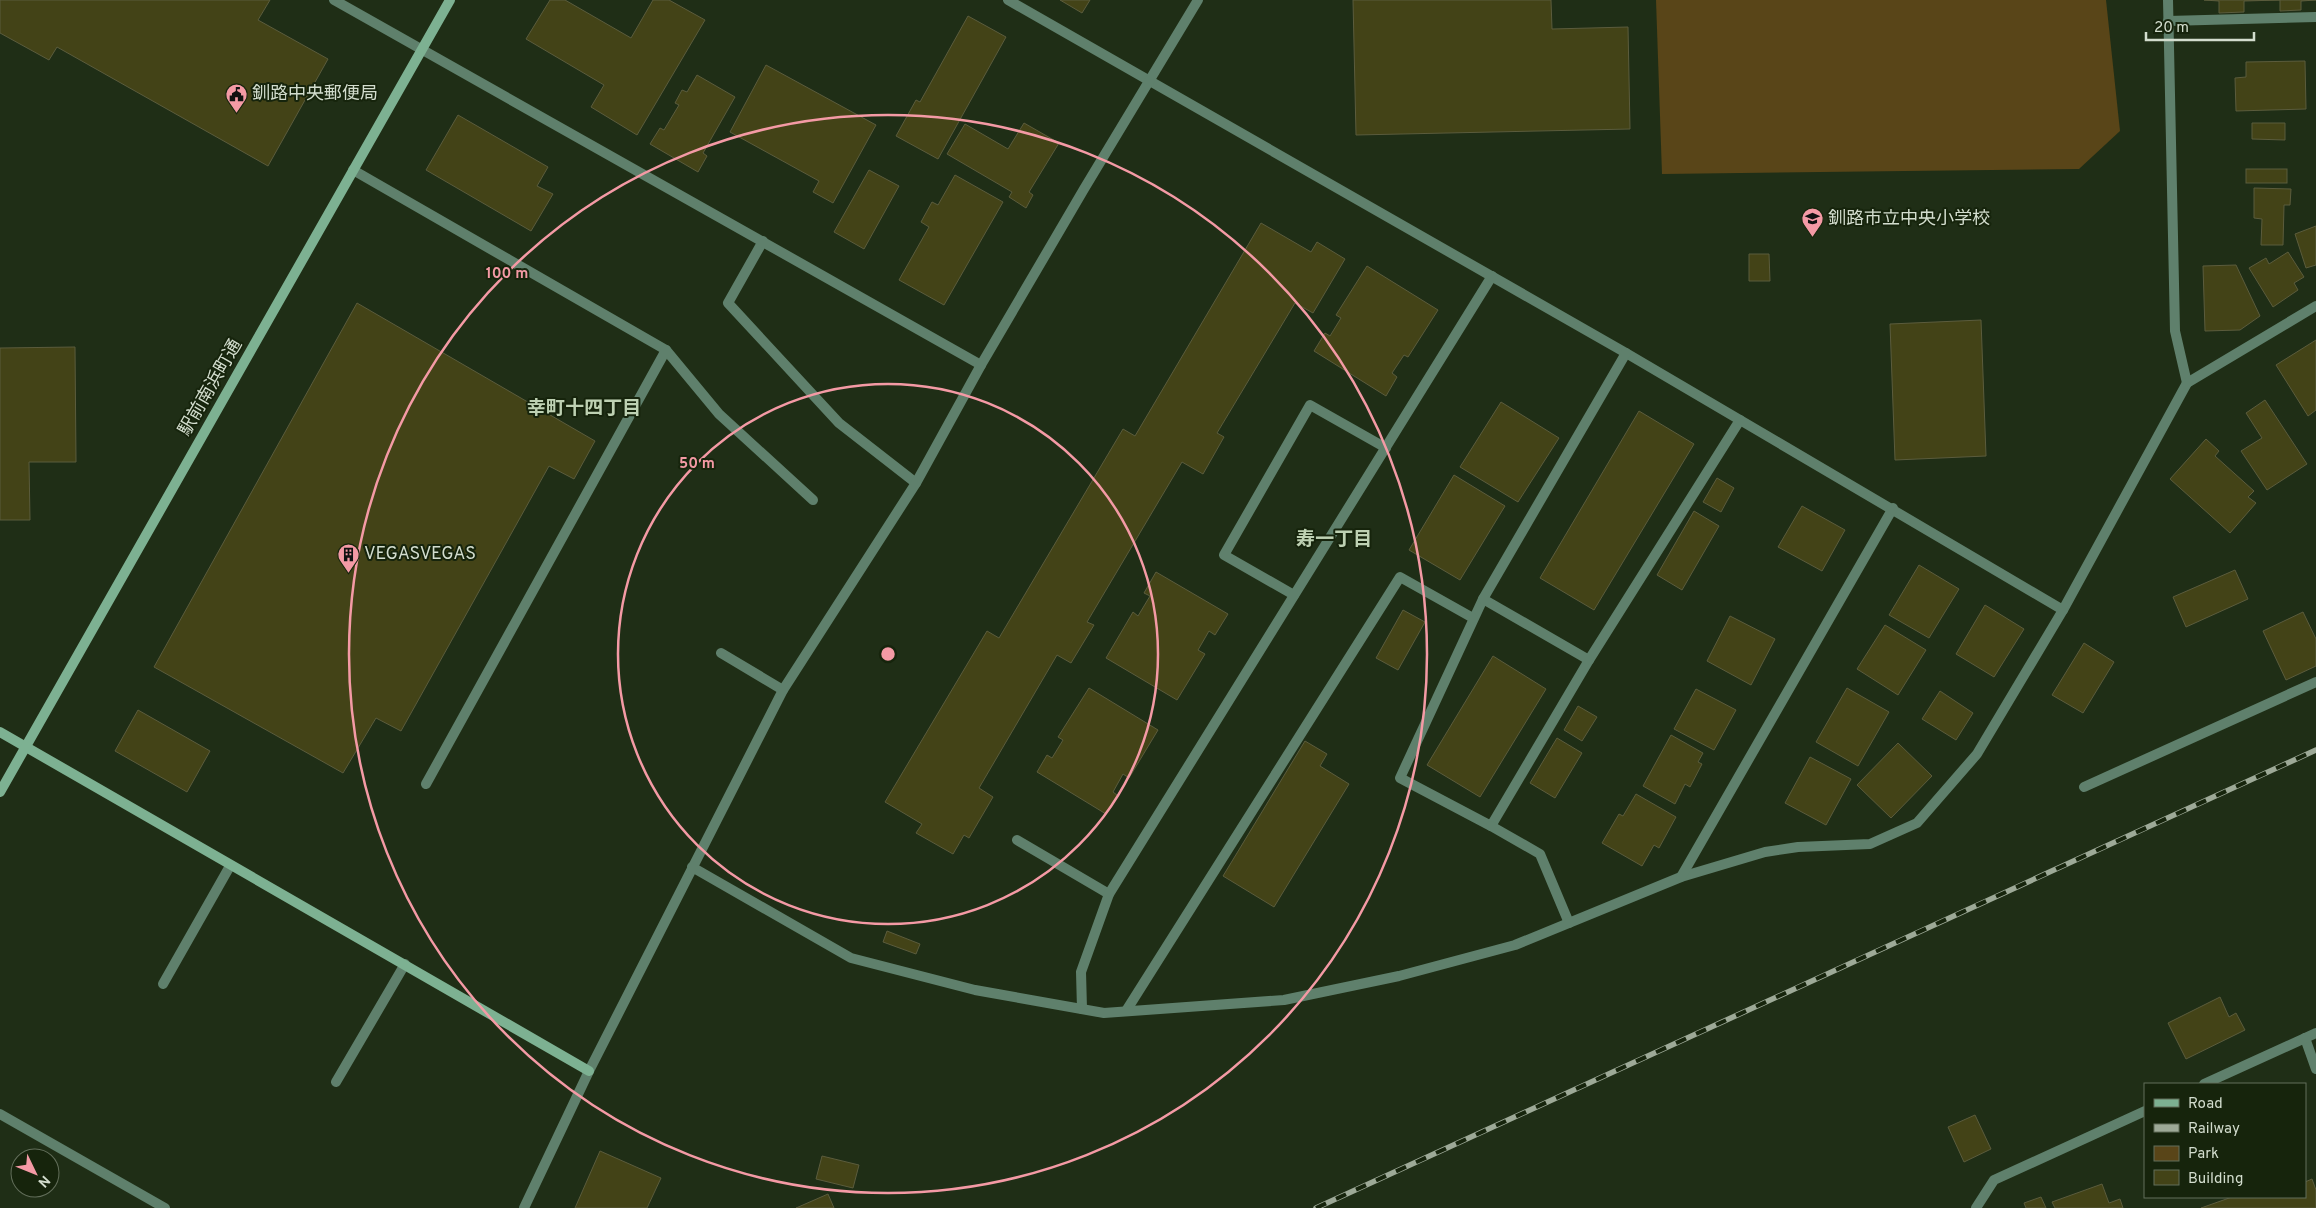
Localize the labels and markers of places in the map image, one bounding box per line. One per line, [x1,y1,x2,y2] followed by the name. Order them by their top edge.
[224,82,248,113] public building icon: 釧路中央郵便局
[252,83,378,106] place label: 釧路中央郵便局
[1800,207,1824,238] school or university icon: 釧路市立中央小学校
[1828,208,1990,231] place label: 釧路市立中央小学校
[336,542,360,573] building icon: VEGASVEGAS
[364,543,476,566] place label: VEGASVEGAS
[879,645,897,663] centre of rings

